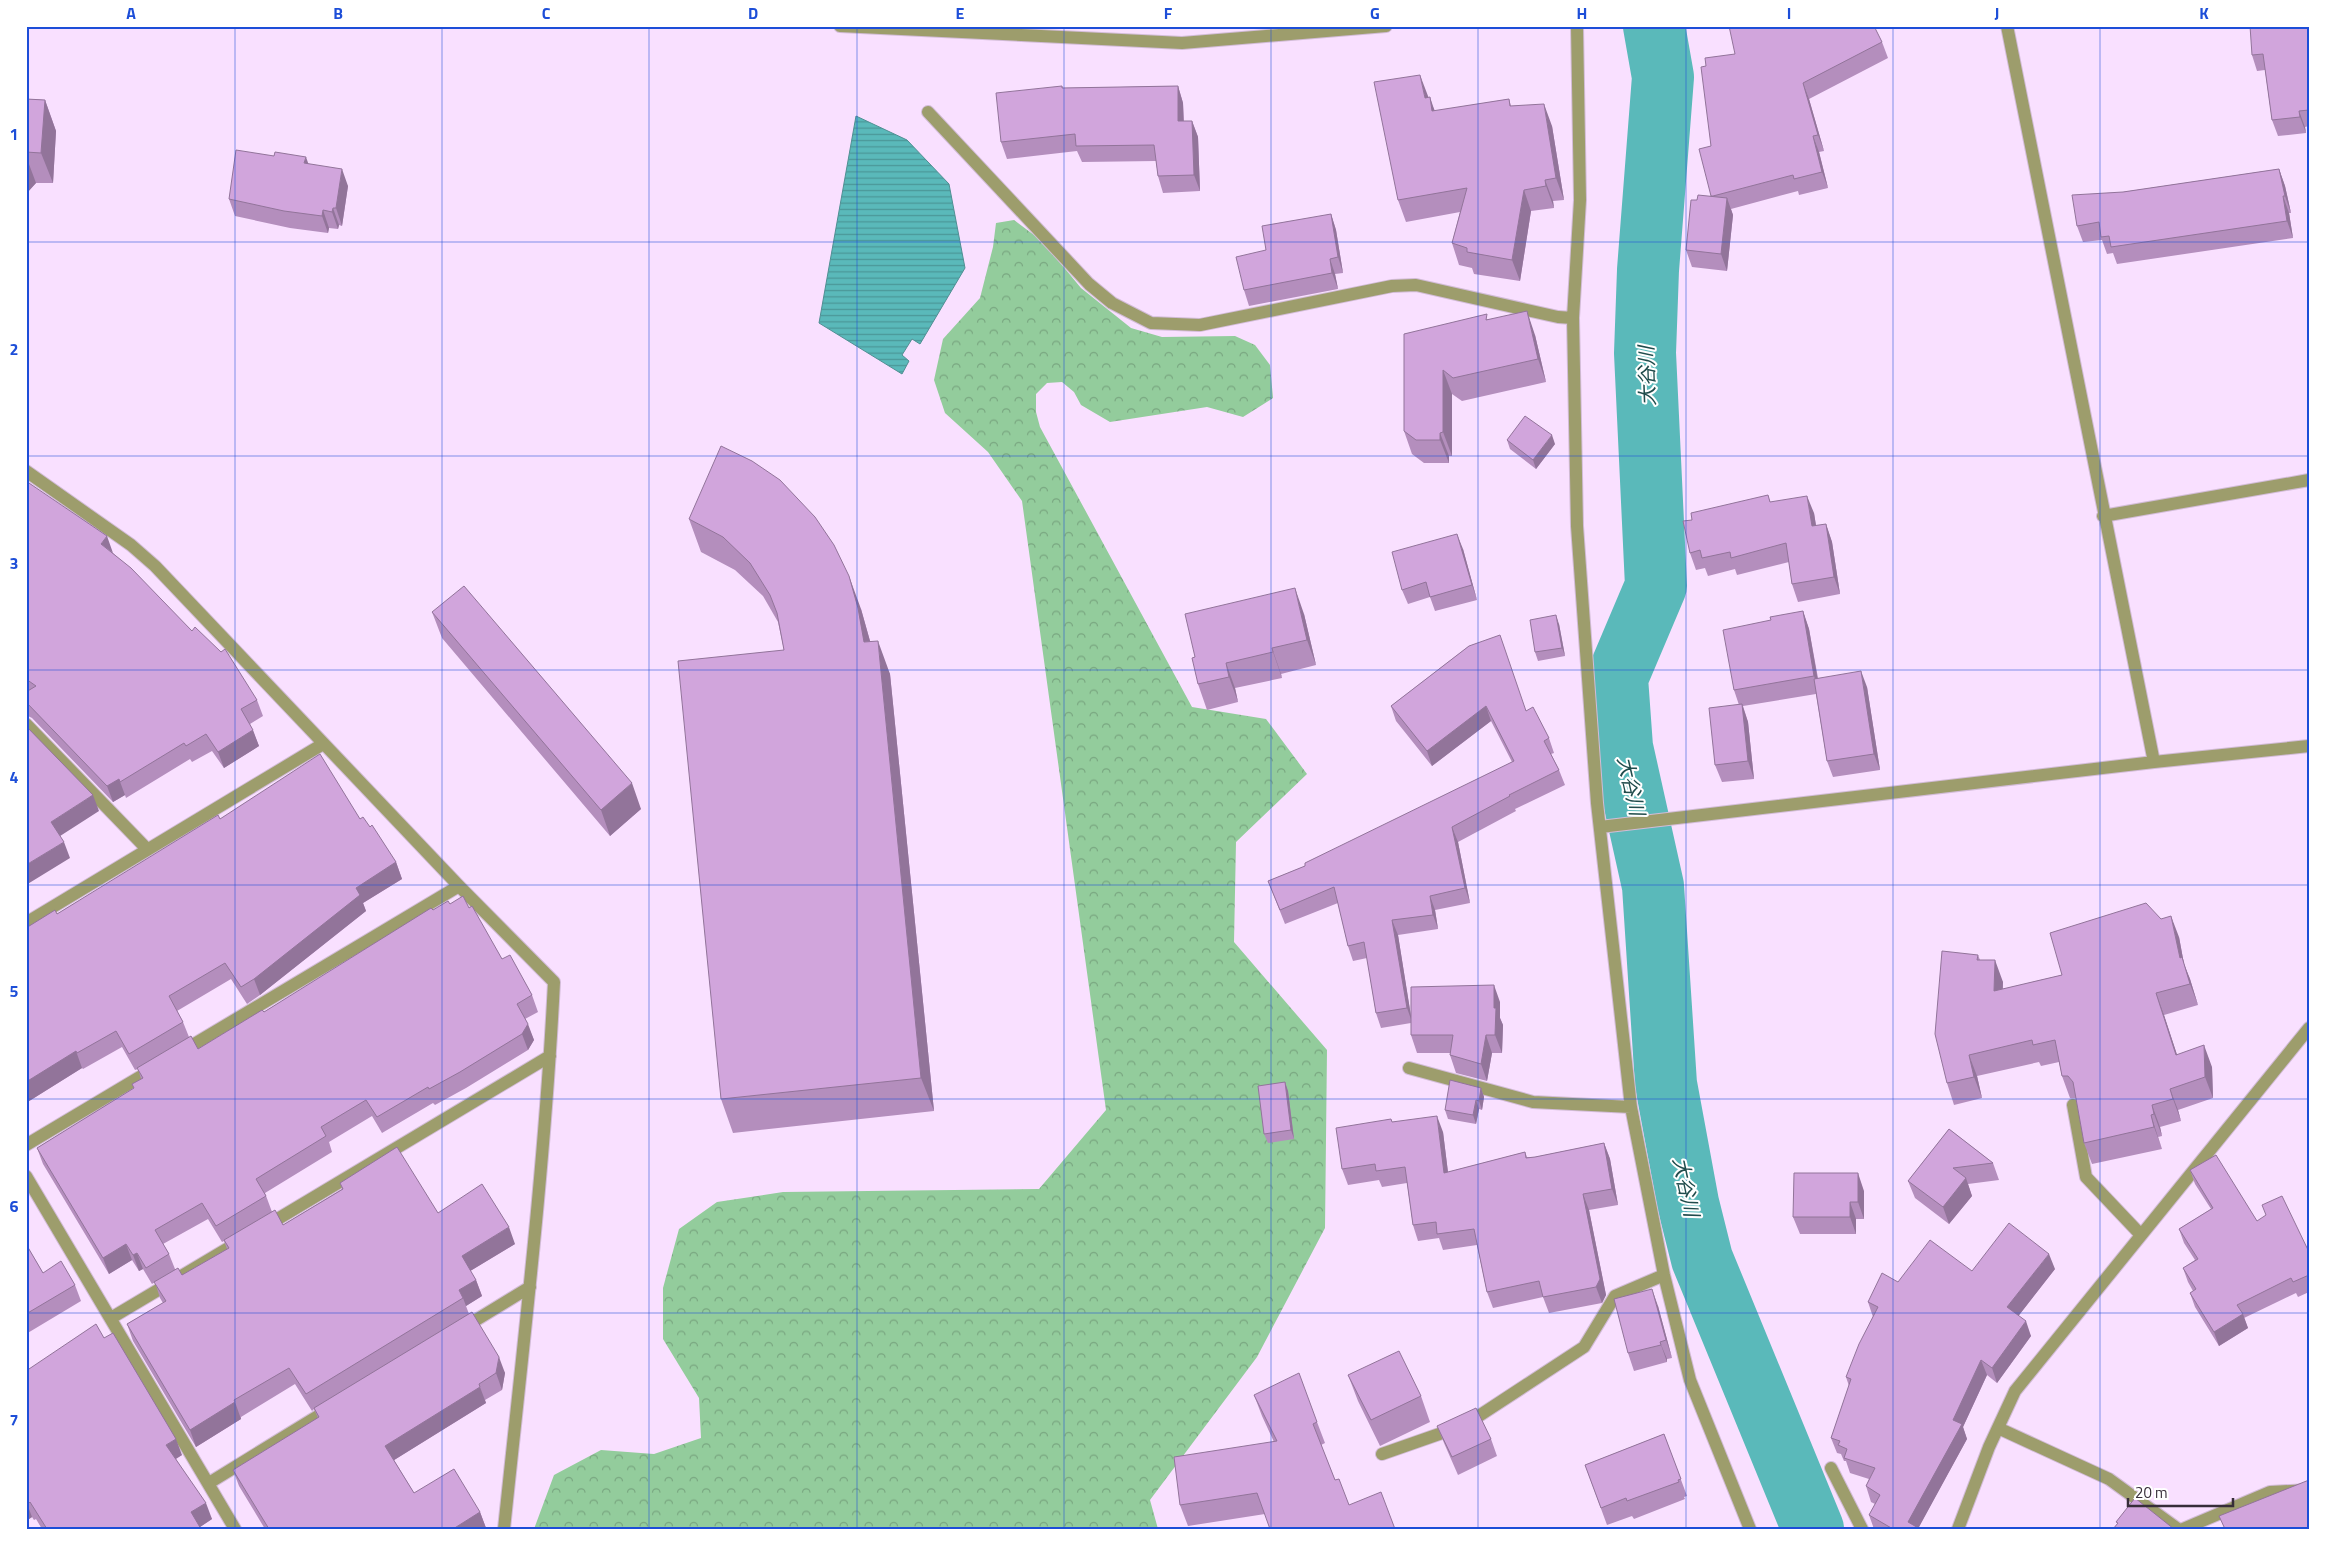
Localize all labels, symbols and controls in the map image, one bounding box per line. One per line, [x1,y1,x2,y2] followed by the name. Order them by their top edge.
[126,1,136,25] text: A
[333,1,343,25] text: B
[542,1,551,25] text: C
[748,1,758,25] text: D
[956,1,965,25] text: E
[1164,1,1173,25] text: F
[1370,1,1380,25] text: G
[1577,1,1587,25] text: H
[1787,1,1791,25] text: I
[1995,1,1999,25] text: J
[2199,1,2209,25] text: K
[10,122,18,146] text: 1
[10,337,18,361] text: 2
[1630,343,1663,407] water label: 大谷川
[10,551,18,575] text: 3
[1610,753,1654,821] water label: 大谷川
[10,765,19,789] text: 4
[10,979,19,1003] text: 5
[1665,1154,1708,1221] water label: 大谷川
[10,1194,19,1218] text: 6
[10,1408,18,1432] text: 7
[2128,1475,2232,1507] scale bar
[2135,1481,2168,1504] text: 20 m

